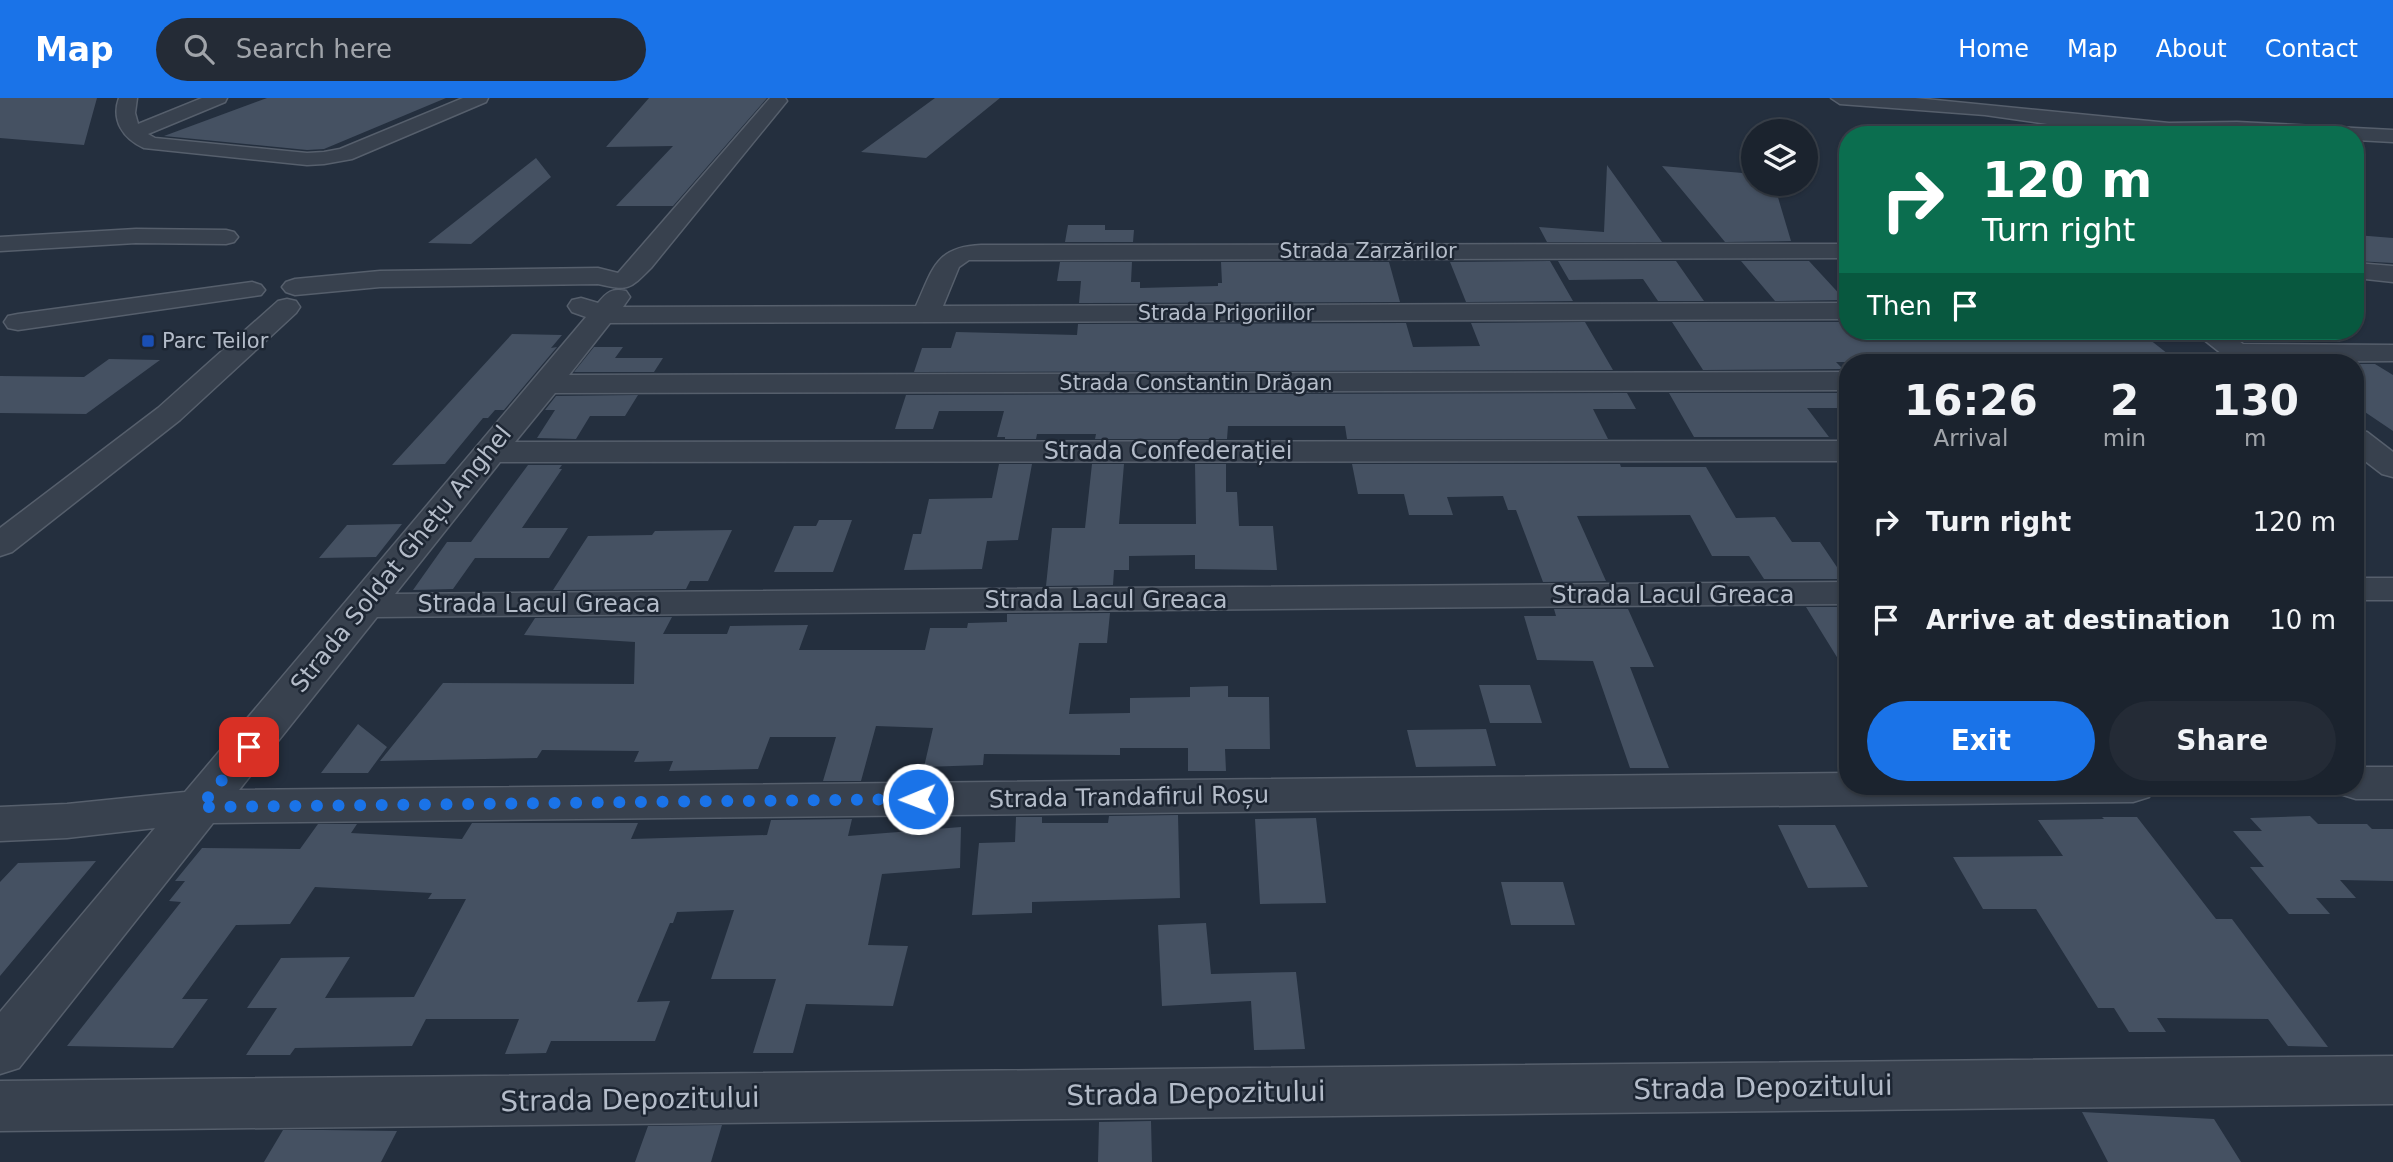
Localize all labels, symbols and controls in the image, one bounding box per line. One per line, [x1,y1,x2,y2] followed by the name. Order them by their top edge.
[156,18,646,81] search box
[35,30,114,69] text: Map
[180,30,218,68] icon: search
[236,34,392,64] text: Search here
[1958,35,2029,63] text: Home
[2067,35,2118,63] text: Map
[2156,35,2227,63] text: About
[2265,35,2358,63] text: Contact
[1741,119,1818,196] map controls
[1741,119,1818,196] button: layers
[1982,152,2152,209] text: 120 m
[1867,154,1958,245] icon: right
[1982,211,2135,249] text: Turn right
[1279,239,1457,263] street label: Strada Zarzărilor
[1946,287,1984,325] icon: arrive
[1867,291,1932,321] text: Then
[1138,301,1315,325] street label: Strada Prigoriilor
[162,329,269,353] place label: Parc Teilor
[140,333,156,349] marker: Parc Teilor
[1059,371,1333,395] street label: Strada Constantin Drăgan
[1904,376,2038,425] text: 16:26
[2110,376,2139,425] text: 2
[2211,376,2299,425] text: 130
[285,420,517,698] street label: Strada Soldat Ghețu Anghel
[1934,425,2008,451] text: Arrival
[2103,425,2146,451] text: min
[2244,425,2266,451] text: m
[1044,437,1292,465] street label: Strada Confederației
[1867,503,1905,541] icon: right
[1926,507,2071,537] text: Turn right
[2253,507,2336,537] text: 120 m
[1552,581,1794,609] street label: Strada Lacul Greaca
[985,586,1227,614] street label: Strada Lacul Greaca
[418,590,660,618] street label: Strada Lacul Greaca
[1867,601,1905,639] icon: arrive
[1926,605,2230,635] text: Arrive at destination
[2269,605,2336,635] text: 10 m
[1867,701,2095,781] button: Exit
[2109,701,2336,781] button: Share
[219,717,279,777] pin
[230,728,268,766] icon: arrive
[881,762,955,836] position arrow
[989,781,1269,813] street label: Strada Trandafirul Roșu
[1633,1069,1893,1106] street label: Strada Depozitului
[1066,1075,1326,1112] street label: Strada Depozitului
[500,1081,760,1118] street label: Strada Depozitului

